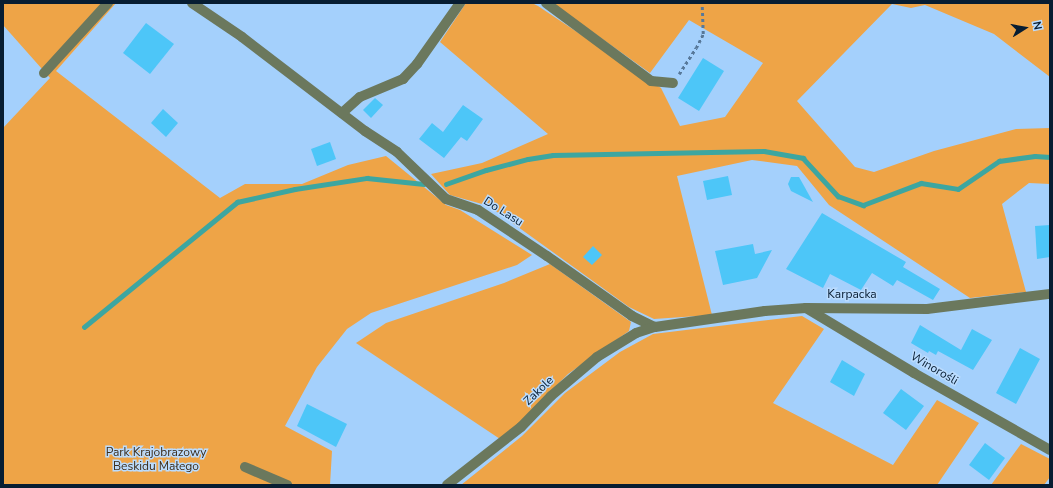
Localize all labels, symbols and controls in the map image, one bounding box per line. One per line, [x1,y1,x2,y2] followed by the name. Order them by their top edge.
[1005,8,1045,48] north arrow
[1029,20,1045,31] text: N
[481,194,525,230] street label: Do Lasu
[827,288,877,302] street label: Karpacka
[908,350,960,388] street label: Winorośli
[521,373,557,409] street label: Zakole
[106,446,206,474] park label: Park Krajobrazowy Beskidu Małego

